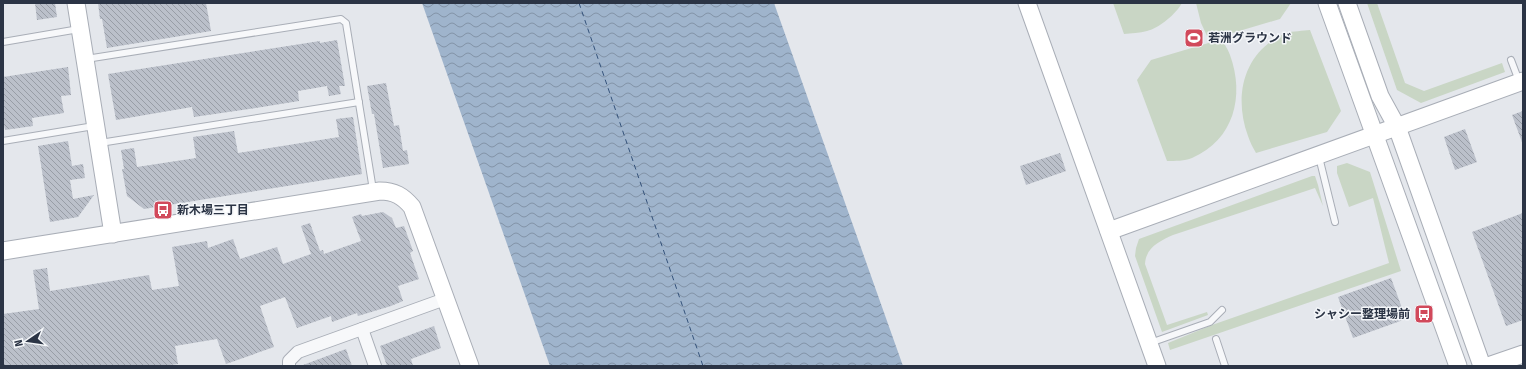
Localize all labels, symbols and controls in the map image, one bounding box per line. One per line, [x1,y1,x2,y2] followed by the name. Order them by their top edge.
[1183,27,1205,49] sports icon: 若洲グラウンド
[1208,31,1292,45] place label: 若洲グラウンド
[152,199,174,221] bus stop icon: 新木場三丁目
[177,203,249,217] place label: 新木場三丁目
[1413,303,1435,325] bus stop icon: シャシー整理場前
[1314,307,1410,321] place label: シャシー整理場前
[8,321,48,361] north arrow
[12,338,26,348] text: N

